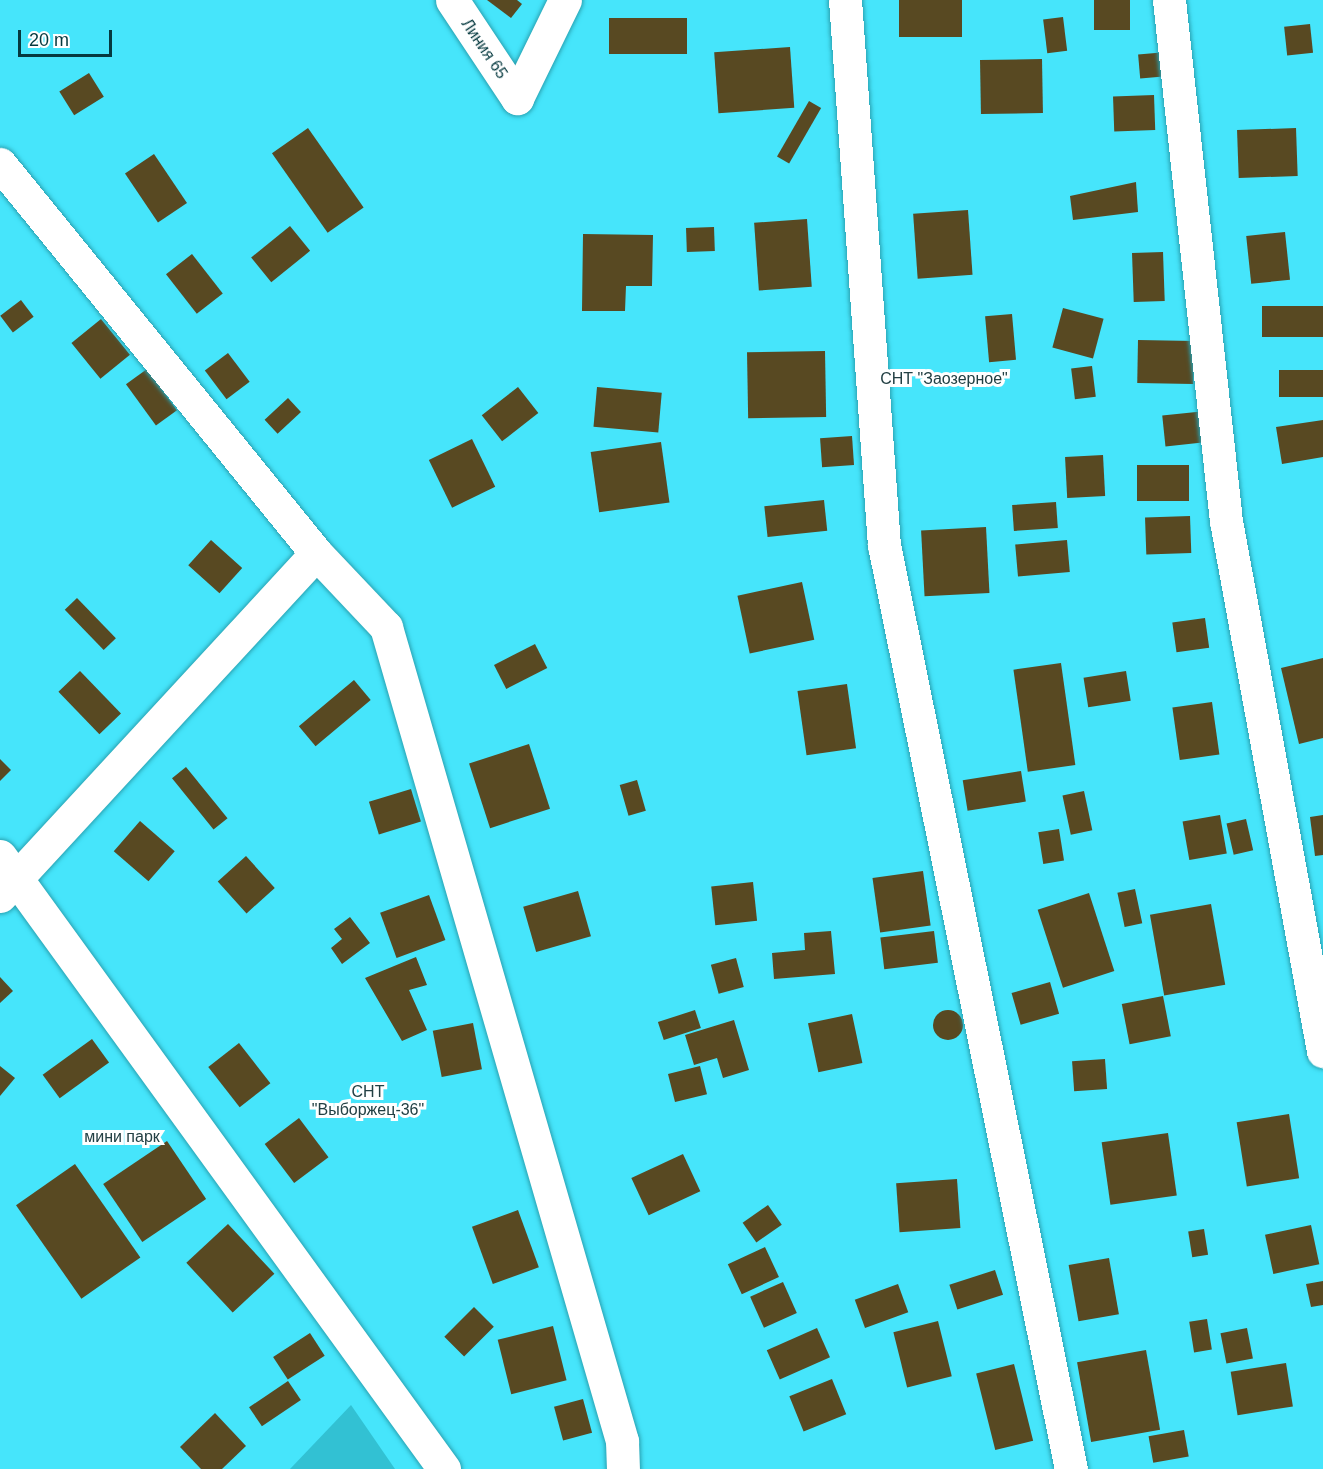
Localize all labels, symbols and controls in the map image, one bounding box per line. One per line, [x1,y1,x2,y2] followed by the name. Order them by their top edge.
[457,15,511,83] street label: Линия 65
[21,18,116,56] scale bar
[29,30,69,50] text: 20 m
[880,369,1008,389] park label: СНТ "Заозерное"
[312,1082,424,1120] park label: СНТ "Выборжец-36"
[84,1127,160,1147] park label: мини парк

